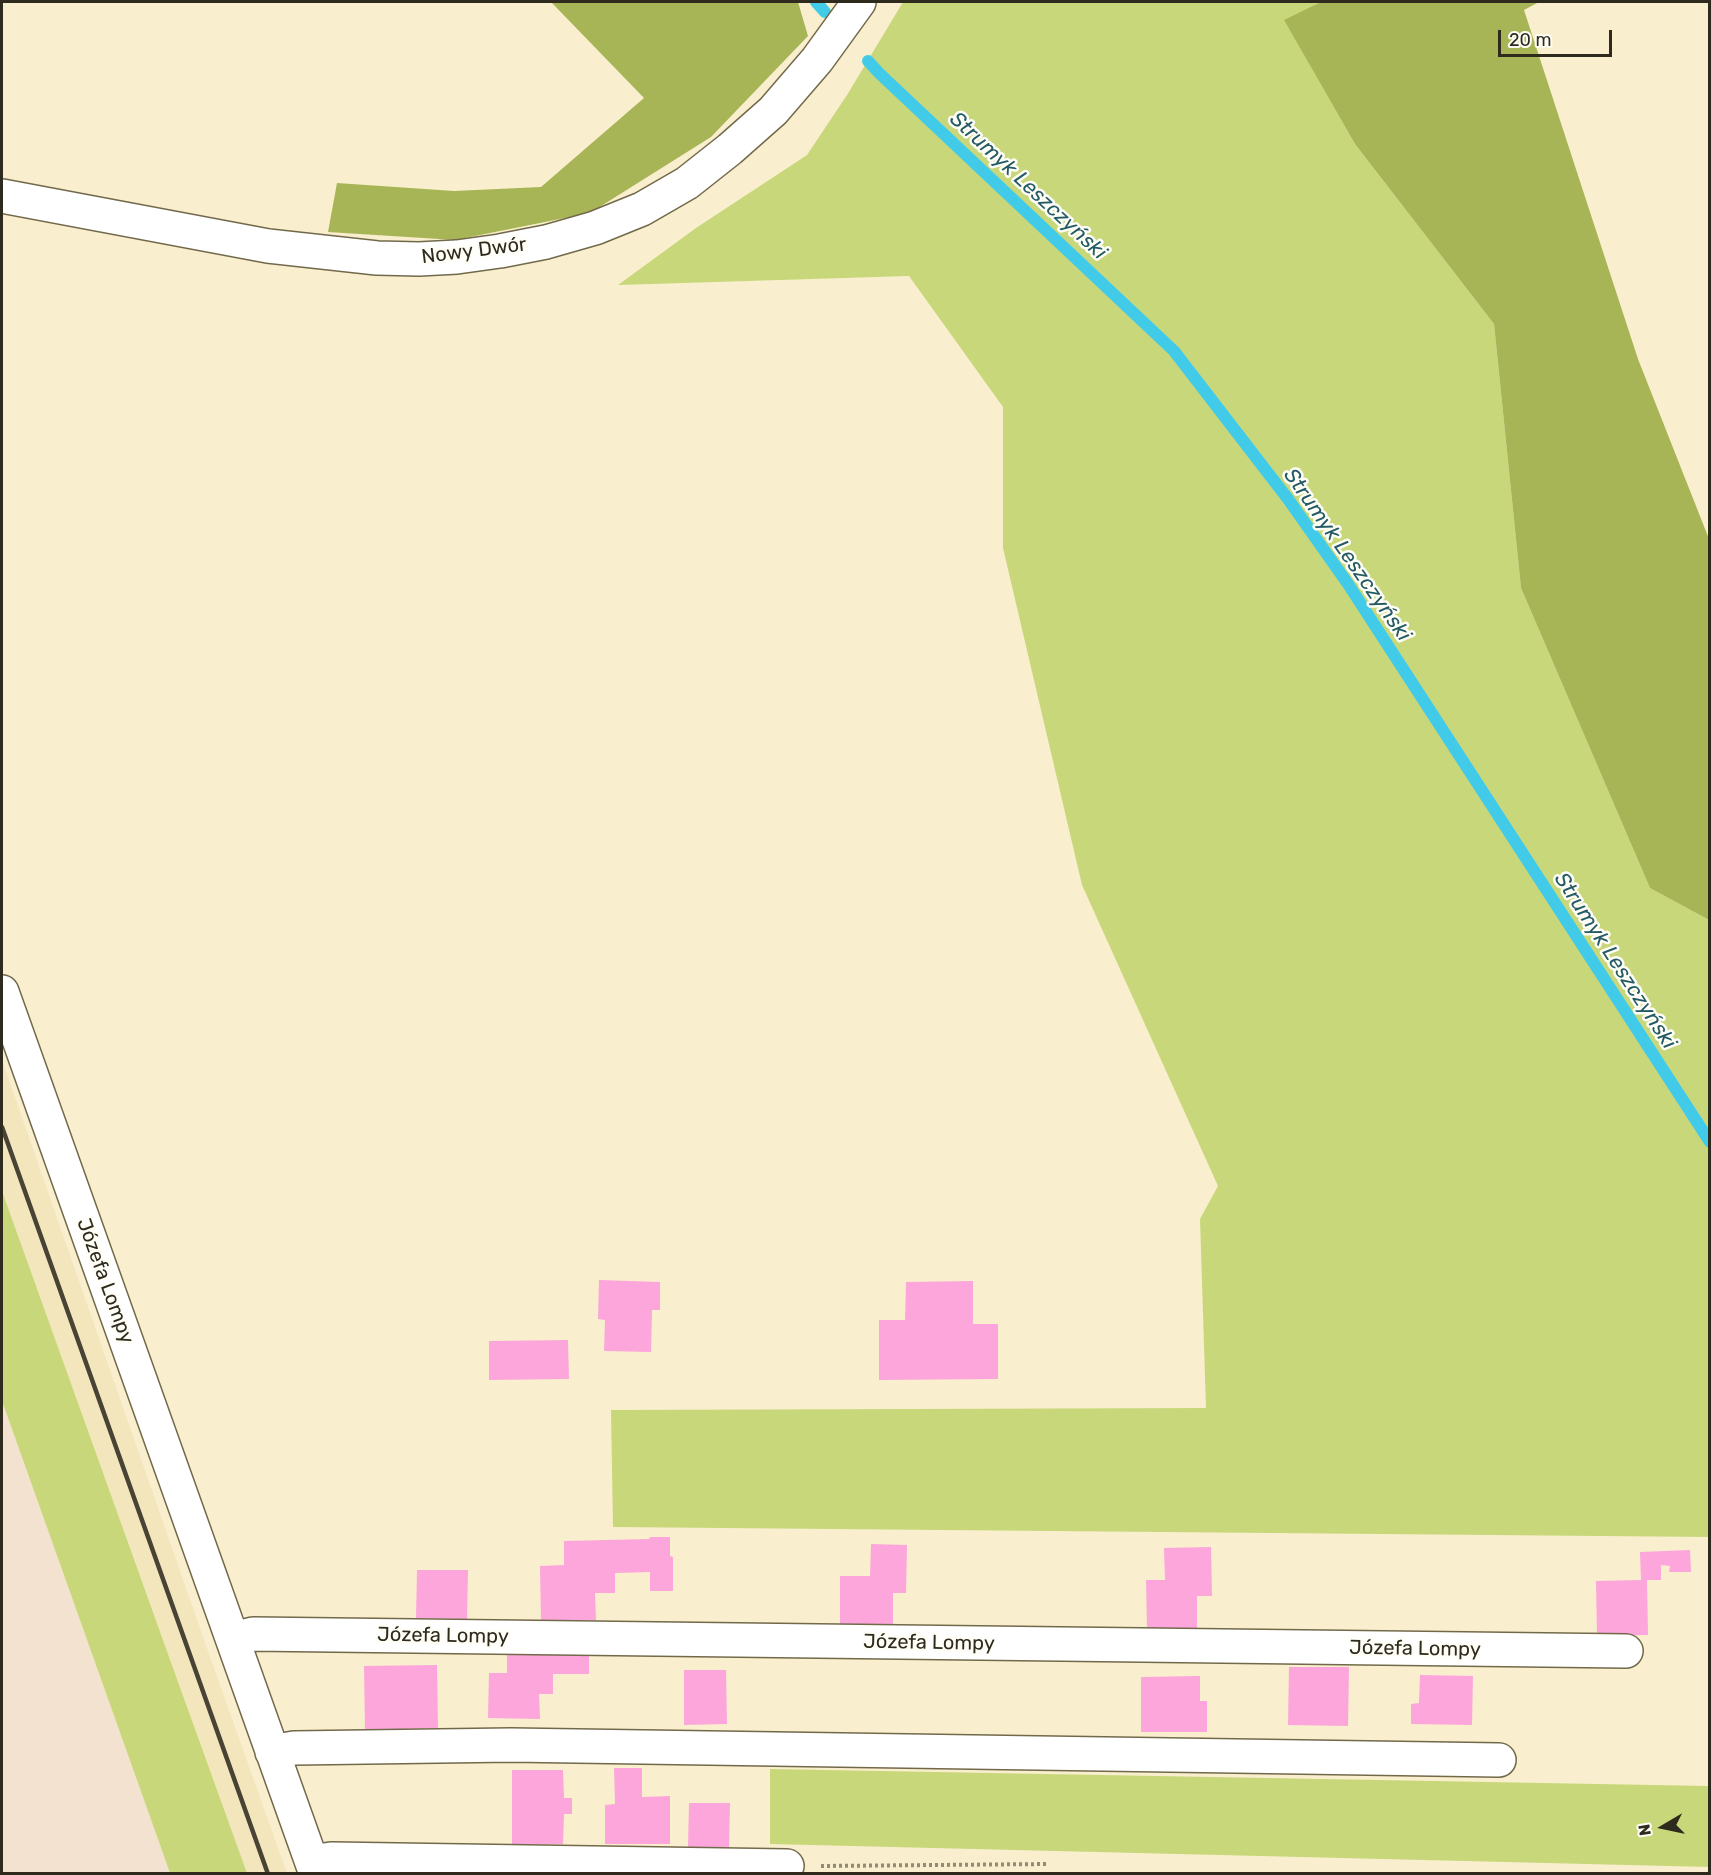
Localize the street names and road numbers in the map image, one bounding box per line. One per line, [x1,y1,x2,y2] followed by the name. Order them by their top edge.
[420,233,528,269] street label: Nowy Dwór
[71,1215,139,1347] street label: Józefa Lompy
[377,1623,509,1649] street label: Józefa Lompy
[863,1630,995,1656] street label: Józefa Lompy
[1349,1636,1481,1662] street label: Józefa Lompy

